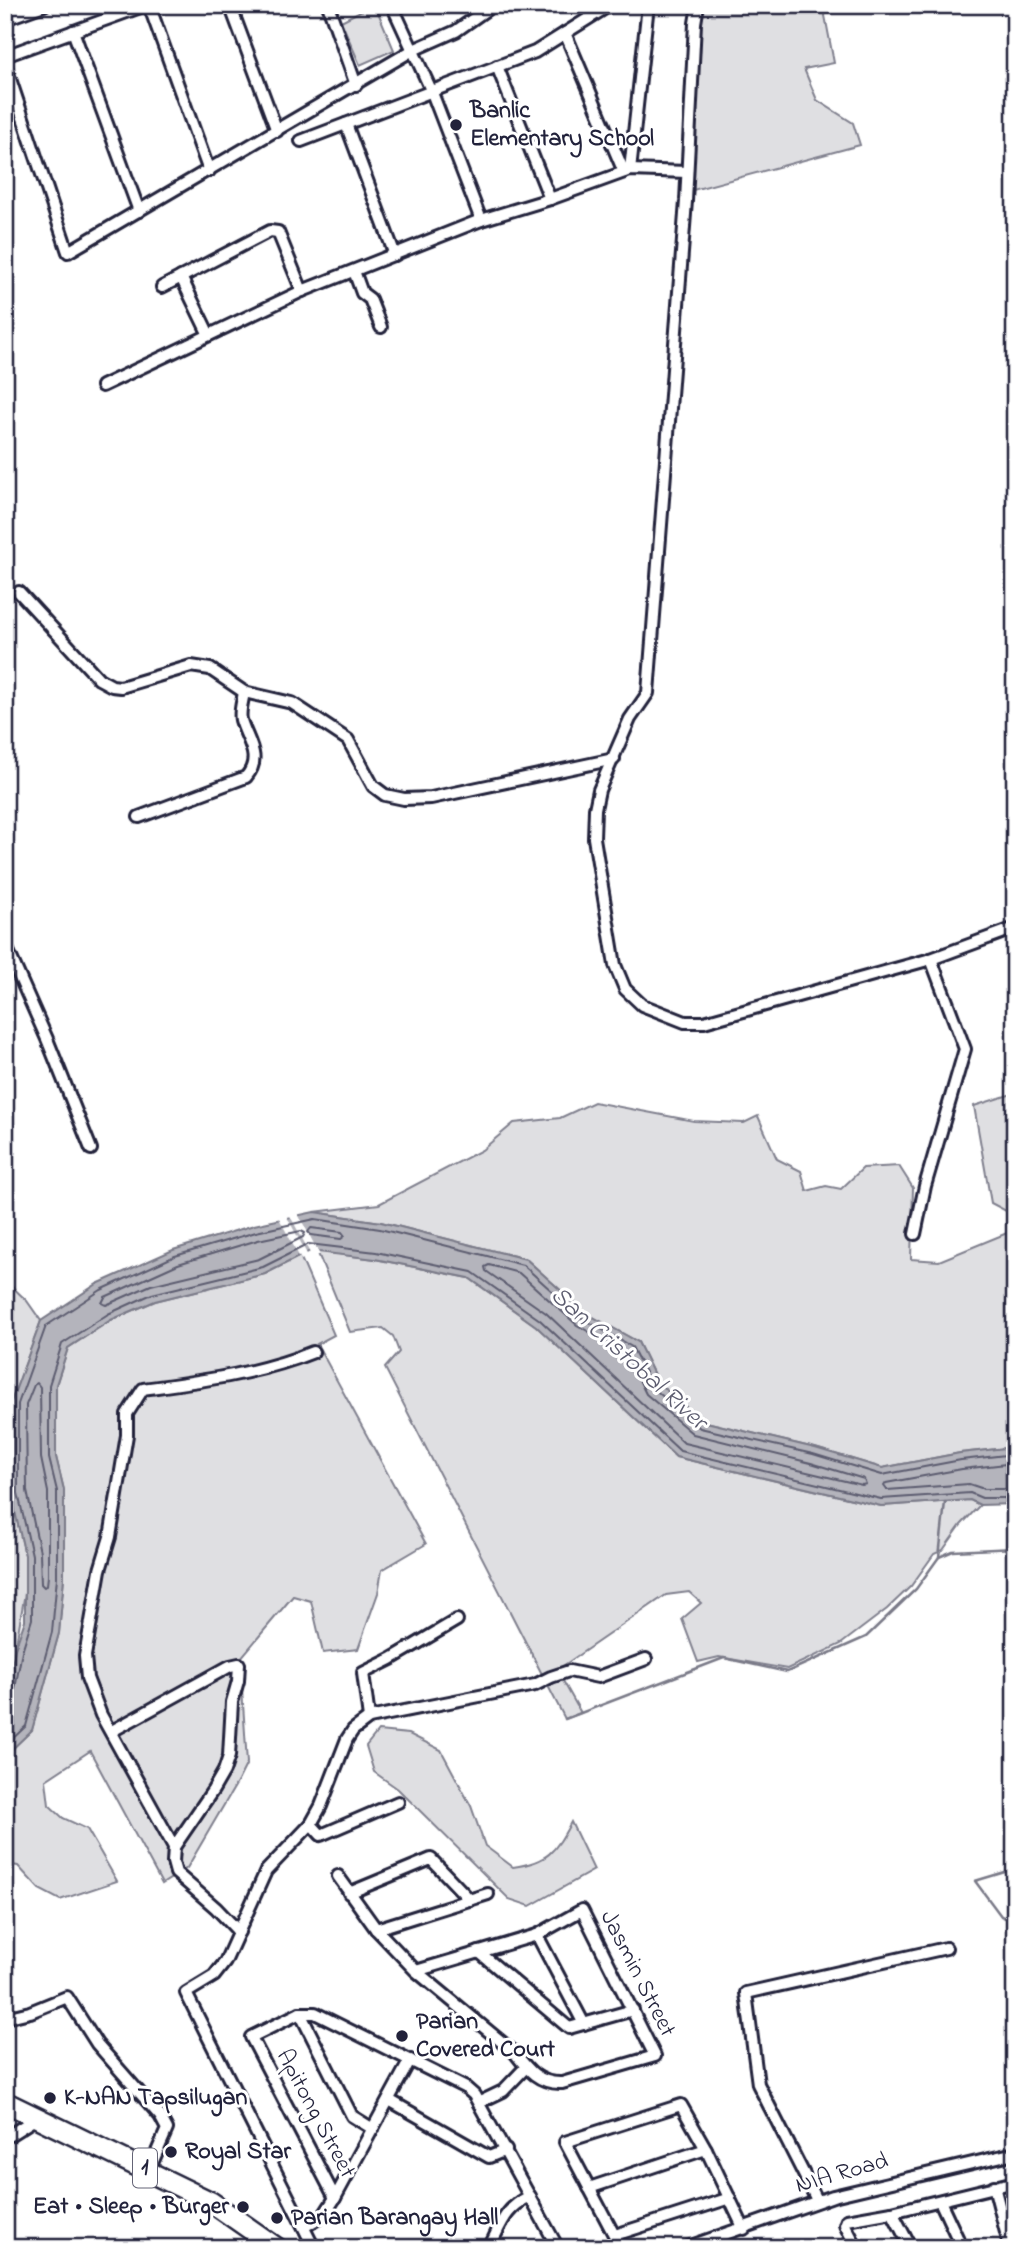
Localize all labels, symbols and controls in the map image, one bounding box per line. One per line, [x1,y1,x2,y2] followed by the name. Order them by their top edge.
[469,94,654,158] place label: Banlic Elementary School
[448,117,464,133] marker: Banlic Elementary School
[541,1278,717,1442] water label: San Cristobal River
[590,1905,684,2043] street label: Jasmin Street
[416,2005,556,2068] place label: Parian Covered Court
[394,2028,410,2044] marker: Parian Covered Court
[266,2043,364,2185] street label: Apitong Street
[64,2081,248,2117] place label: K-NAN Tapsilugan
[42,2090,58,2106] marker: K-NAN Tapsilugan
[185,2135,292,2171] place label: Royal Star
[163,2144,179,2160] marker: Royal Star
[792,2144,893,2204] street label: NIA Road
[133,2148,157,2188] road number: 1
[33,2190,230,2226] place label: Eat • Sleep • Burger
[235,2199,251,2215] marker: Eat • Sleep • Burger
[291,2201,498,2237] place label: Parian Barangay Hall
[269,2210,285,2226] marker: Parian Barangay Hall

